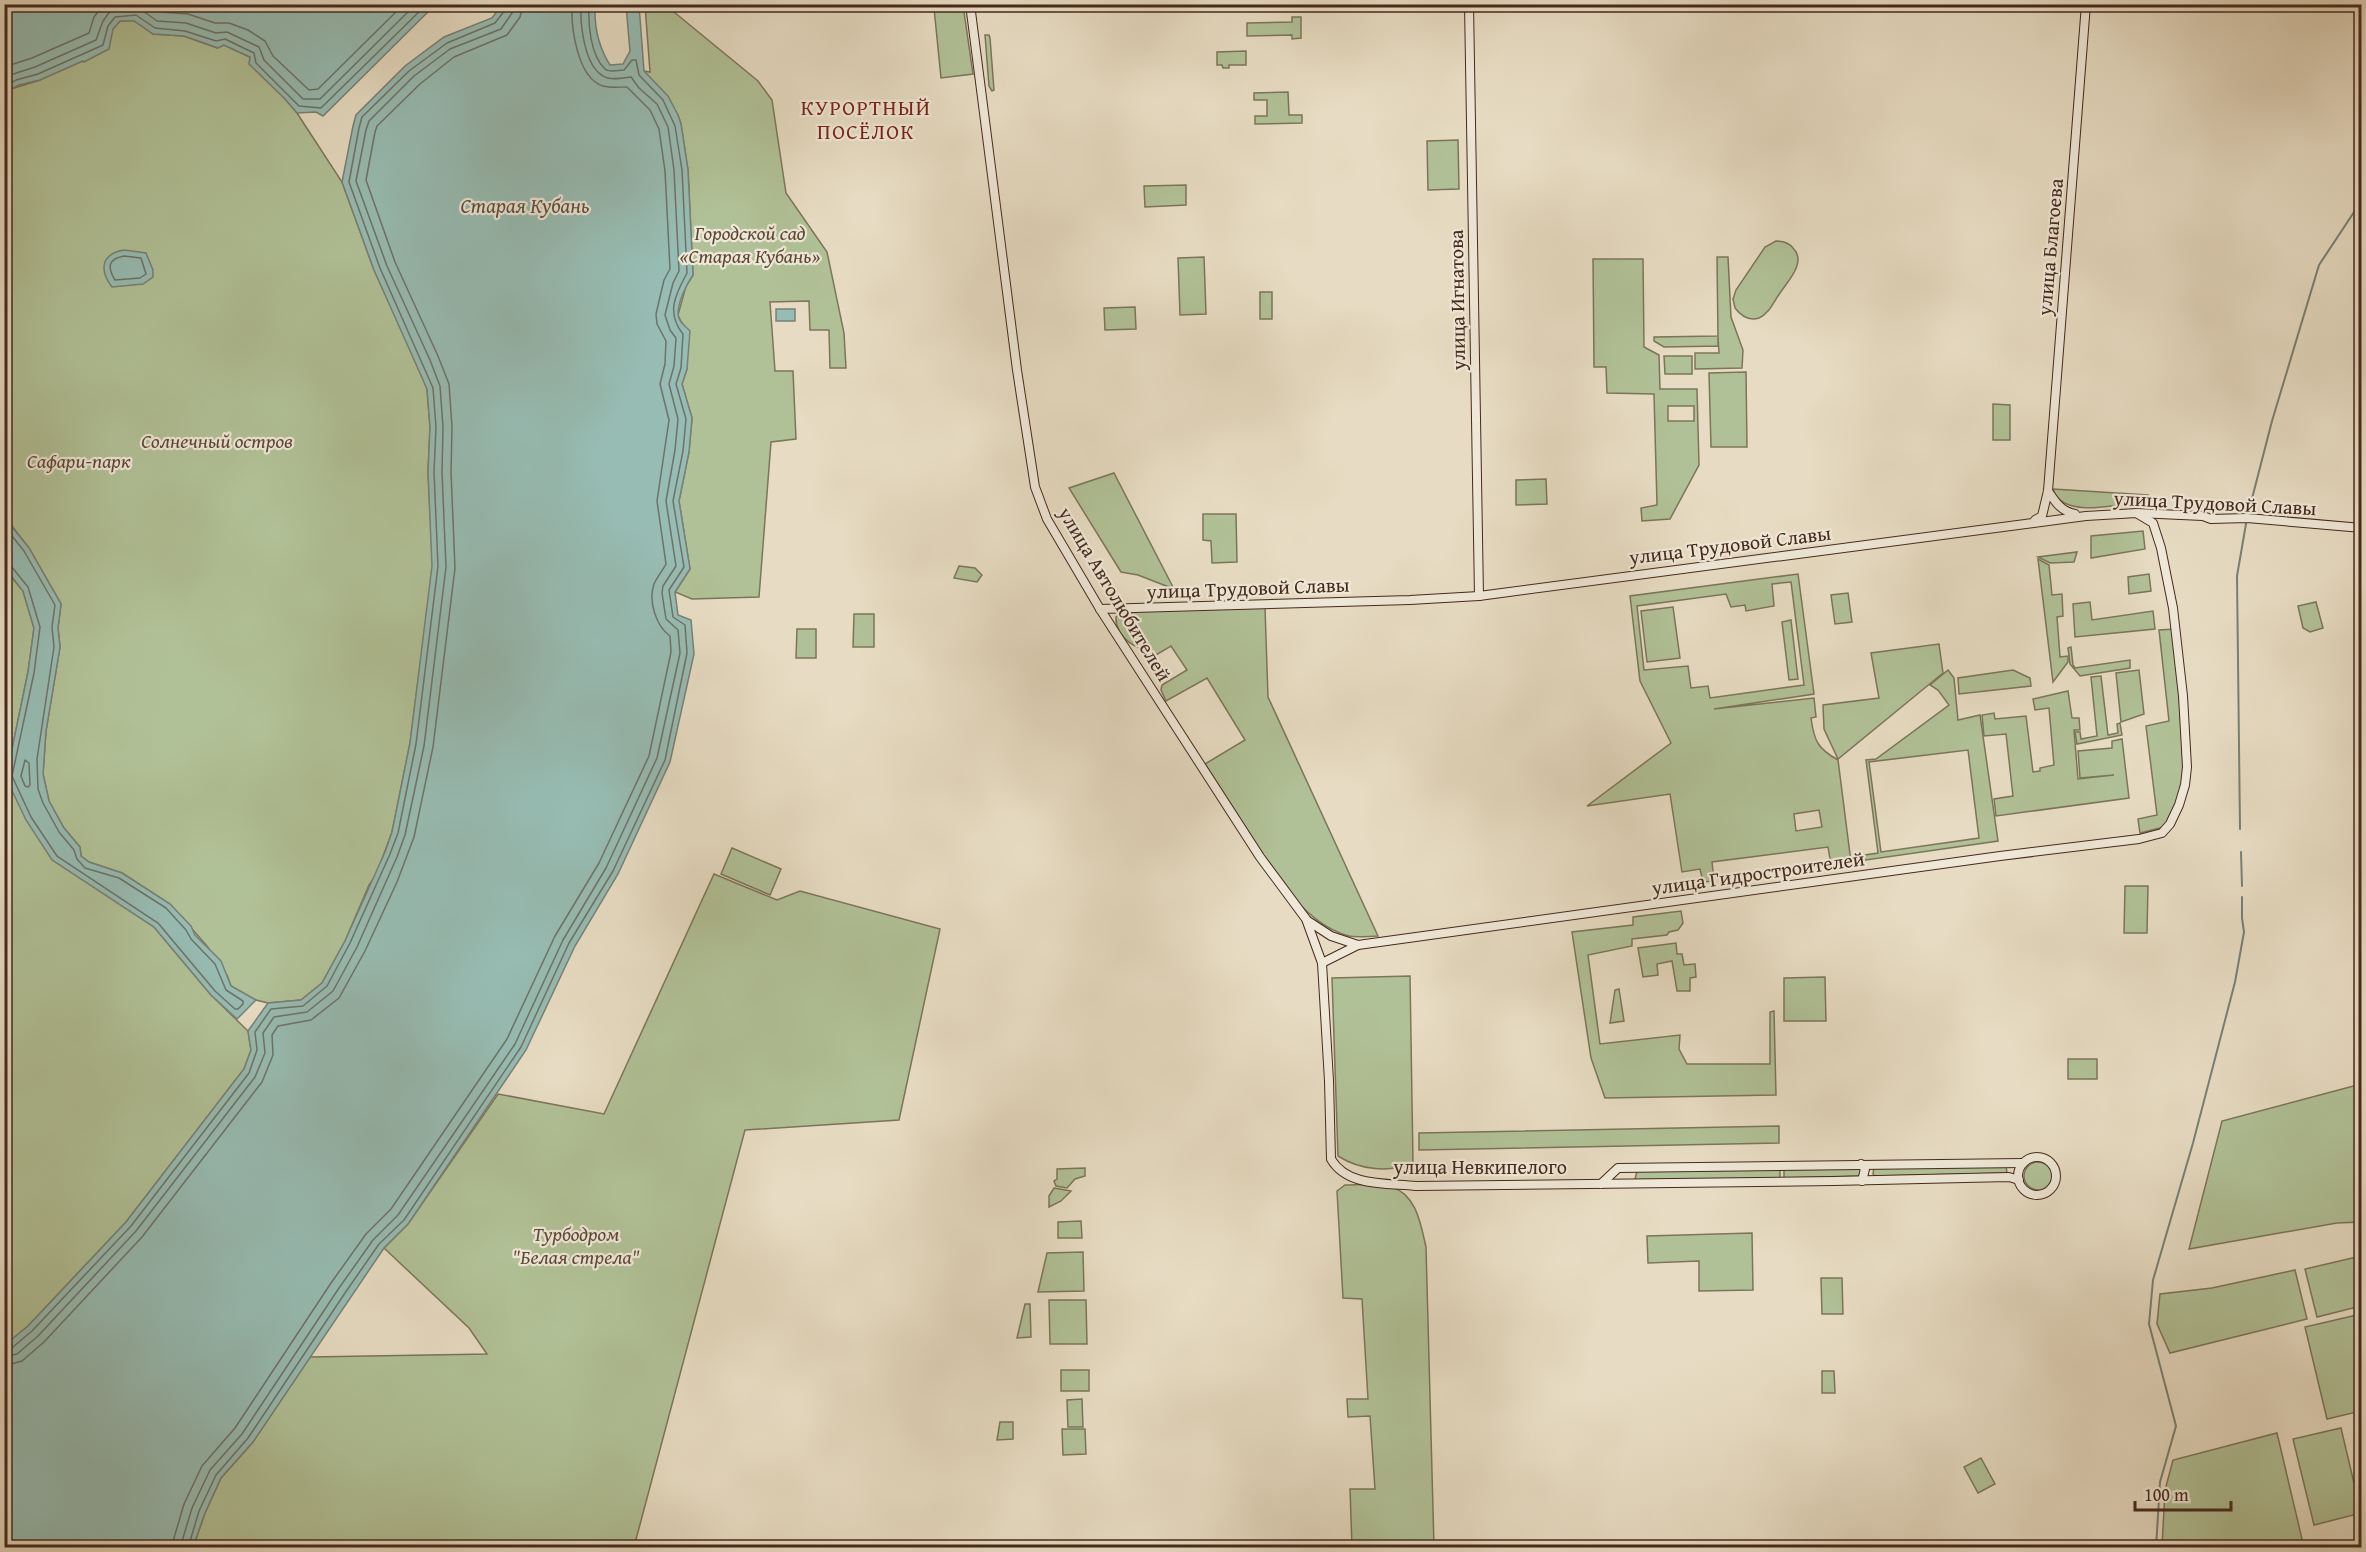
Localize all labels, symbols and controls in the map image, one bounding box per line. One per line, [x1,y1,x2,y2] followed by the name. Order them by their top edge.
[801,92,931,147] district label: КУРОРТНЫЙ ПОСЁЛОК
[2029,177,2070,318] street label: улица Благоева
[460,190,590,221] water label: Старая Кубань
[680,218,820,270] park label: Городской сад «Старая Кубань»
[1441,229,1472,372] street label: улица Игнатова
[141,426,293,455] park label: Солнечный остров
[27,446,131,475] park label: Сафари-парк
[2112,483,2317,522] street label: улица Трудовой Славы
[1051,500,1179,687] street label: улица Автолюбителей
[1626,518,1832,571] street label: улица Трудовой Славы
[1145,569,1350,606] street label: улица Трудовой Славы
[1649,843,1866,902] street label: улица Гидростроителей
[1392,1152,1567,1181] street label: улица Невкипелого
[512,1219,640,1271] park label: Турбодром "Белая стрела"
[2135,1474,2231,1512] scale bar
[2144,1481,2189,1508] text: 100 m

